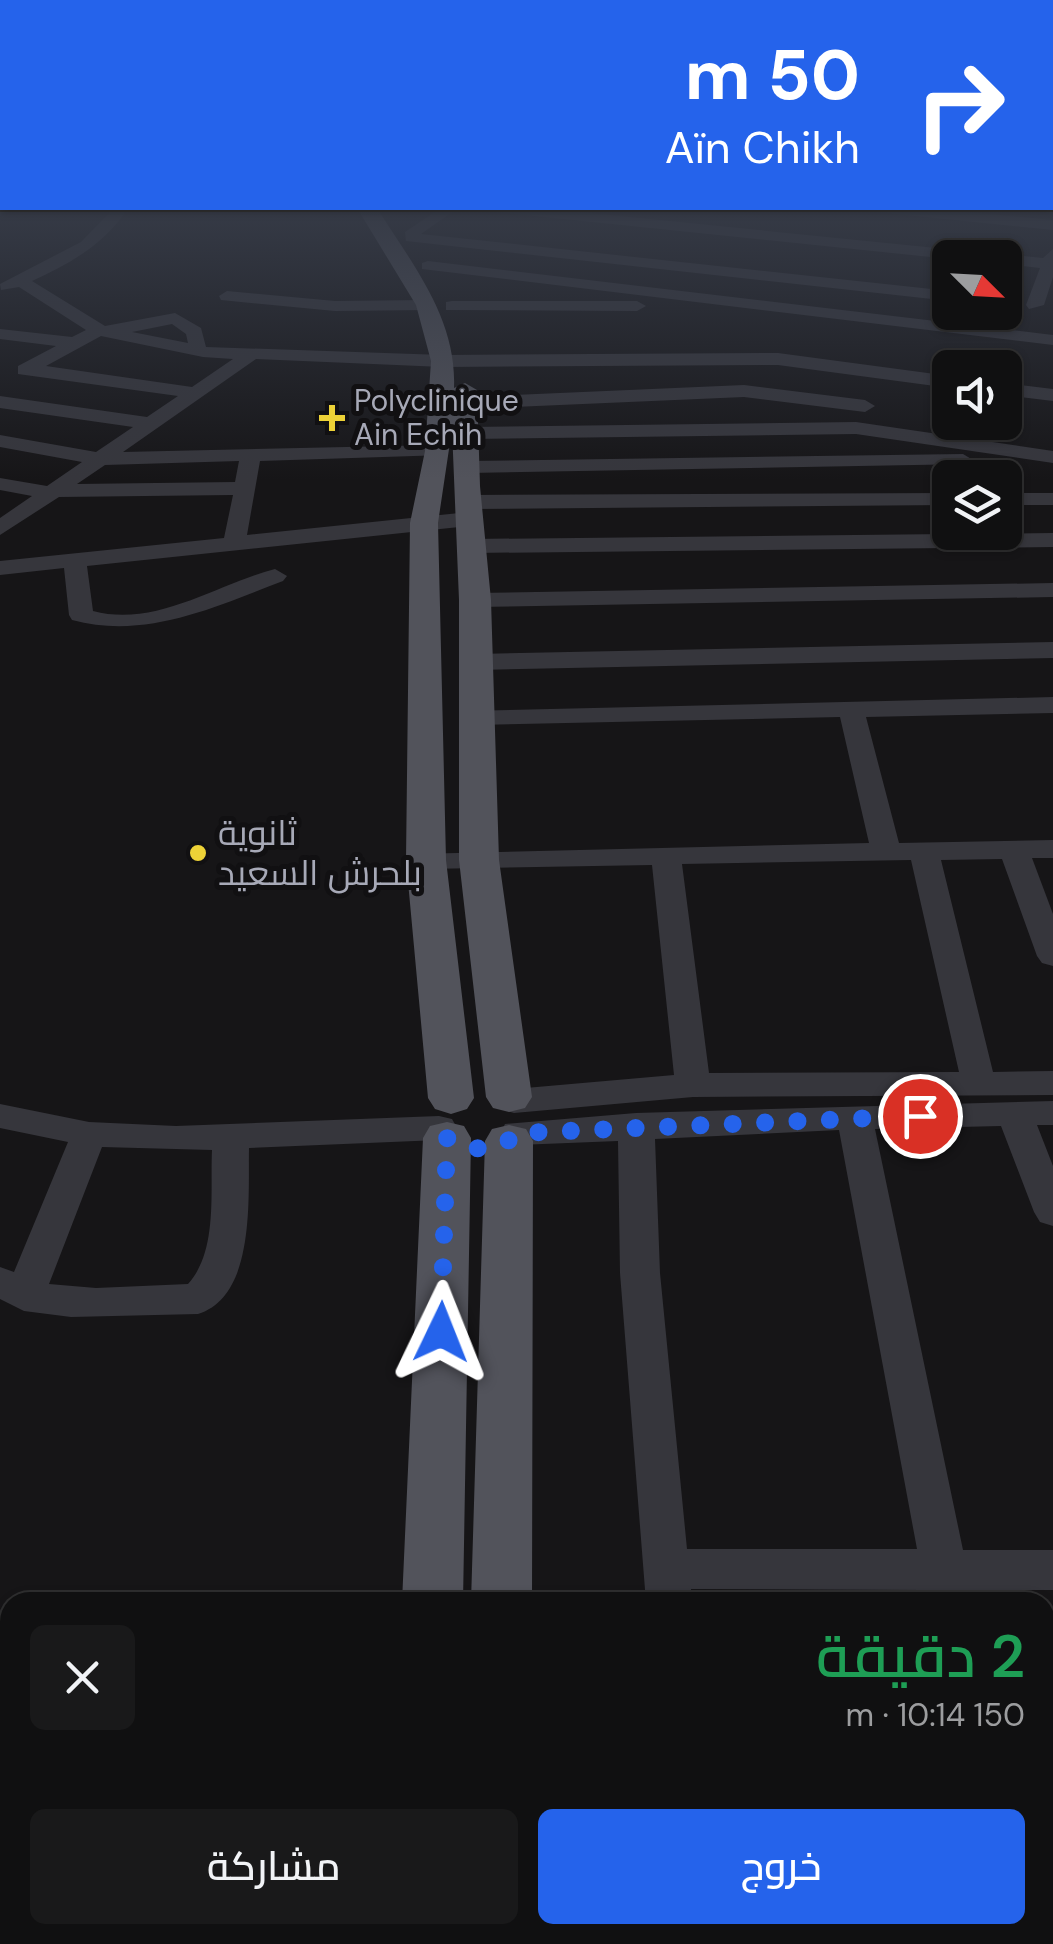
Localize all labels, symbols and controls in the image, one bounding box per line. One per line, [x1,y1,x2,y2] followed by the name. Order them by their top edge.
[685,30,860,121] text: 50 m
[895,40,1025,170] icon: right
[665,118,860,177] text: Aïn Chikh
[932,240,1022,330] north arrow
[932,240,1022,550] map controls
[932,350,1022,440] button: sound
[354,381,519,454] place label: Polyclinique Ain Echih
[319,405,345,431] marker: Polyclinique Ain Echih
[932,460,1022,550] button: layers
[218,810,422,896] place label: ثانوية بلحرش السعيد
[187,842,209,864] marker: ثانوية بلحرش السعيد
[878,1074,963,1159] pin
[893,1089,948,1144] icon: arrive
[389,1280,493,1384] position arrow
[816,1617,1025,1696] text: 2 دقيقة
[30,1625,135,1730] button: close
[845,1694,1025,1736] text: 150 m · 10:14
[30,1809,518,1924] button: مشاركة
[538,1809,1025,1924] button: خروج

